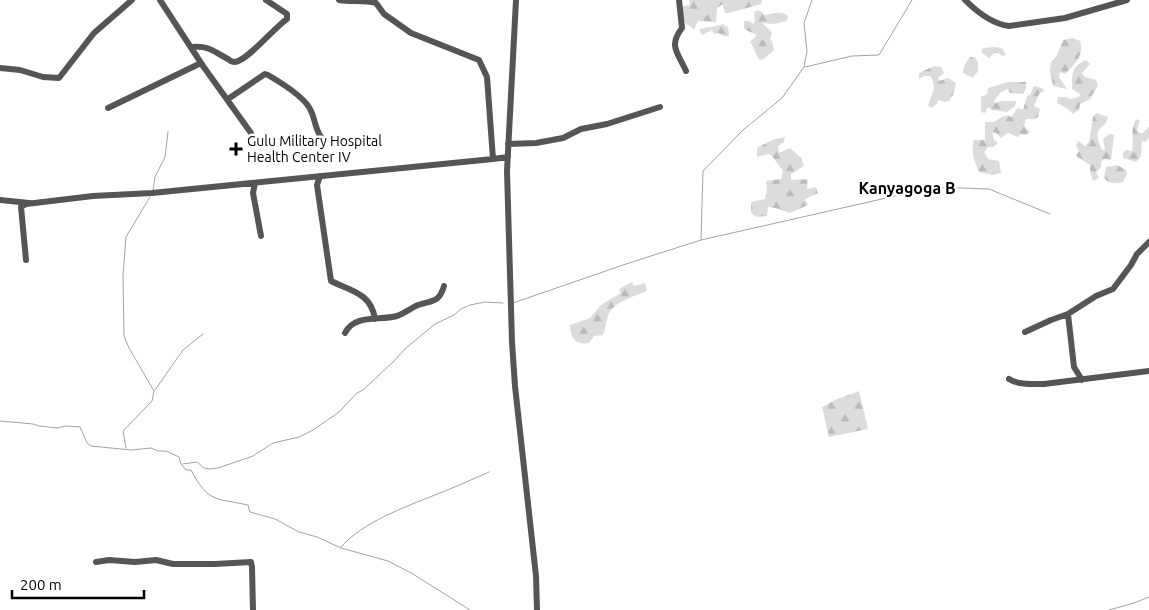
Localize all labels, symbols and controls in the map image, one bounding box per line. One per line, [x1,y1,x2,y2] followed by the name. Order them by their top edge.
[247,133,382,165] place label: Gulu Military Hospital Health Center IV
[229,142,243,156] marker: Gulu Military Hospital Health Center IV
[859,179,955,197] district label: Kanyagoga B
[12,568,145,600] scale bar
[20,576,62,593] text: 200 m

